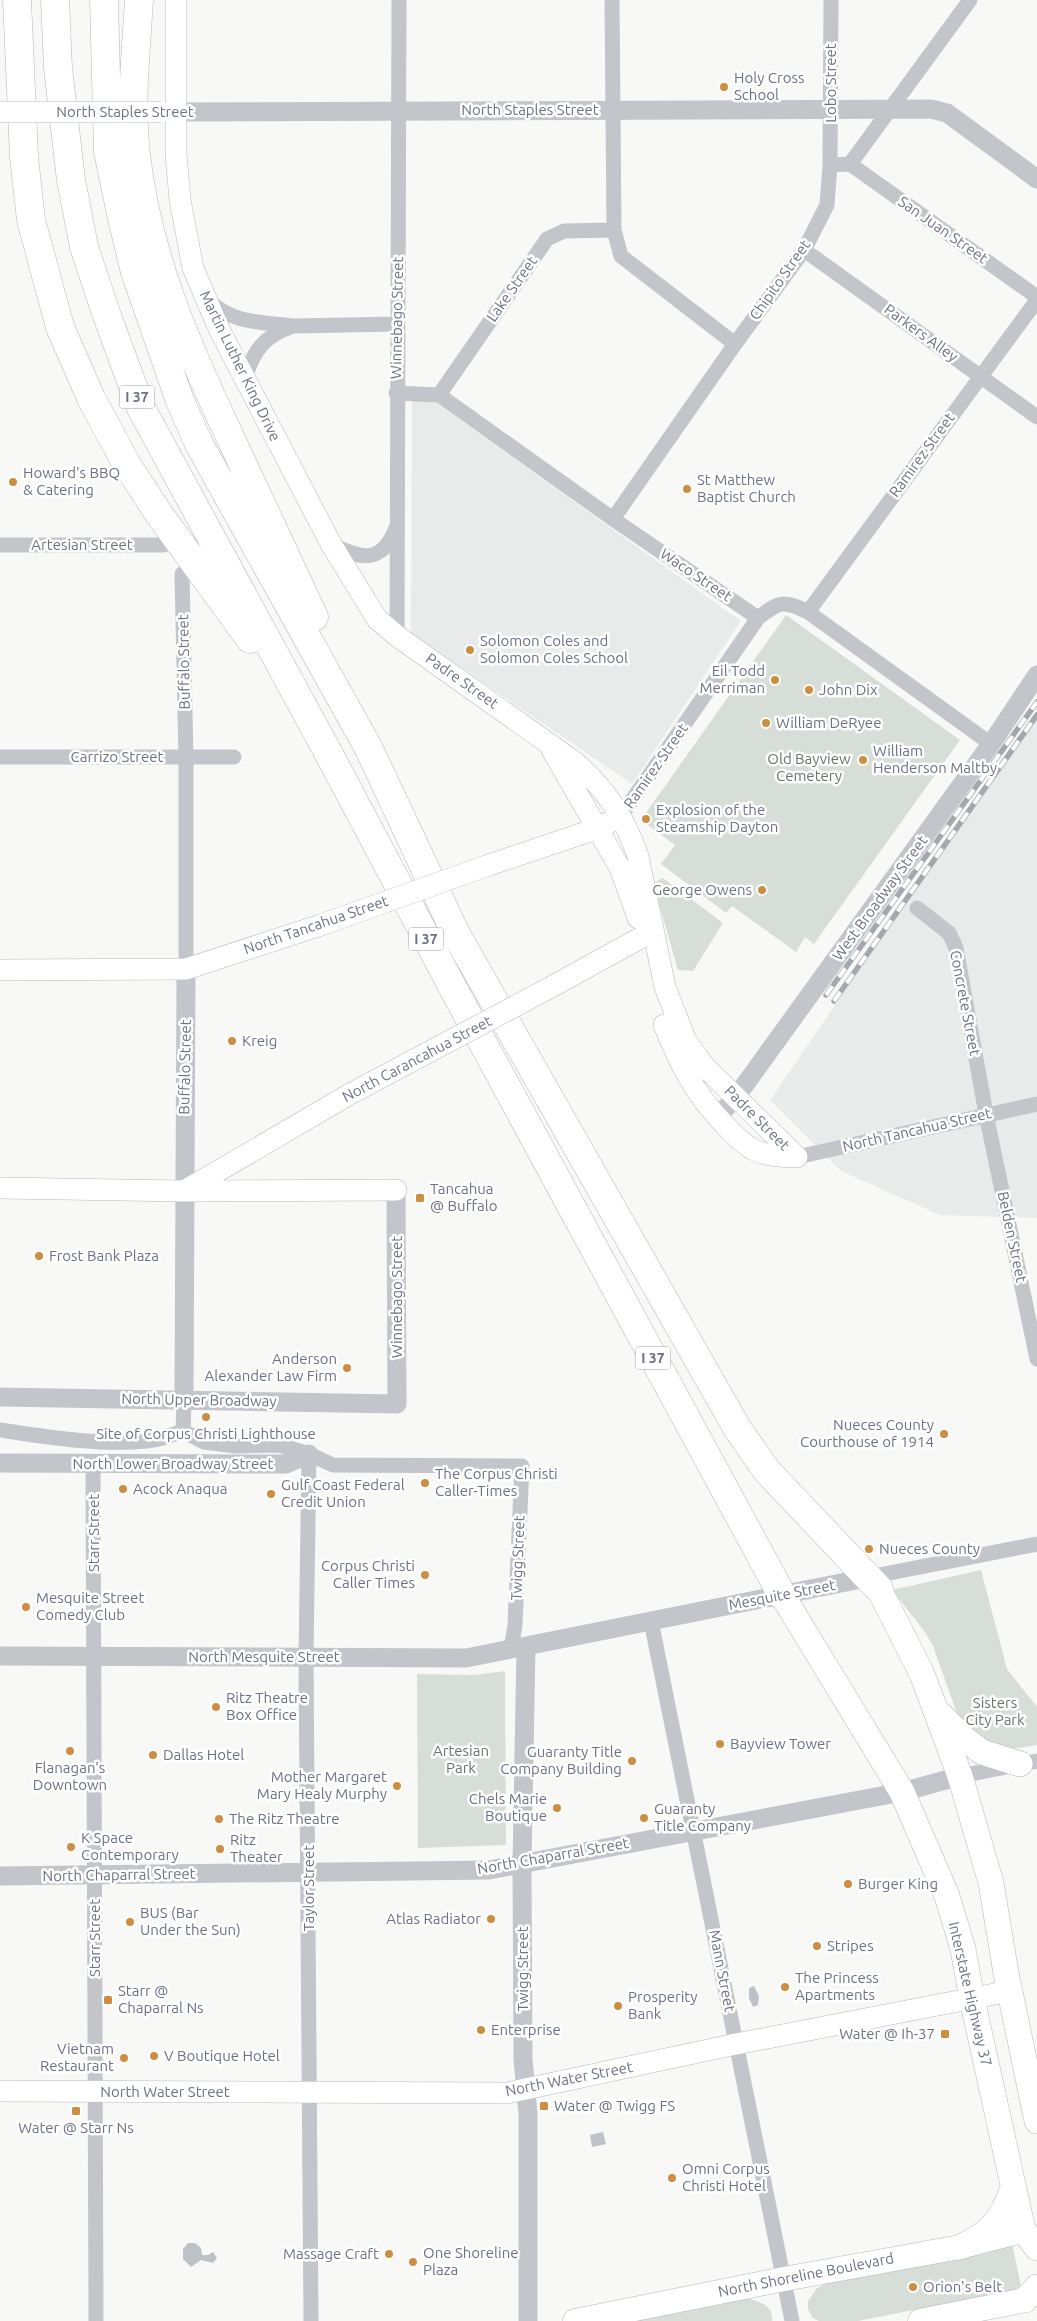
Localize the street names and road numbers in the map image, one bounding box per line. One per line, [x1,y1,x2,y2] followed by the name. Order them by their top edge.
[822,43,839,123] street label: Lobo Street
[461,101,599,118] street label: North Staples Street
[56,103,194,120] street label: North Staples Street
[895,192,991,267] street label: San Juan Street
[746,236,814,323] street label: Chipito Street
[483,253,540,325] street label: Lake Street
[387,257,406,379] street label: Winnebago Street
[197,288,284,444] street label: Martin Luther King Drive
[881,300,961,365] street label: Parkers Alley
[120,386,154,408] road number: I 37
[885,409,958,500] street label: Ramirez Street
[31,536,133,553] street label: Artesian Street
[657,545,735,605] street label: Waco Street
[174,614,193,710] street label: Buffalo Street
[423,649,502,712] street label: Padre Street
[620,720,691,811] street label: Ramirez Street
[71,748,163,765] street label: Carrizo Street
[829,832,931,963] street label: West Broadway Street
[241,892,391,957] street label: North Tancahua Street
[408,928,444,951] road number: I 37
[947,949,984,1057] street label: Concrete Street
[339,1012,494,1105] street label: North Carancahua Street
[175,1019,194,1115] street label: Buffalo Street
[721,1082,793,1154] street label: Padre Street
[841,1104,993,1155] street label: North Tancahua Street
[995,1190,1030,1284] street label: Belden Street
[388,1236,405,1358] street label: Winnebago Street
[636,1346,670,1370] road number: I 37
[121,1390,277,1409] street label: North Upper Broadway
[73,1455,274,1472] street label: North Lower Broadway Street
[85,1494,102,1572] street label: Starr Street
[508,1515,527,1601] street label: Twigg Street
[727,1576,837,1613] street label: Mesquite Street
[188,1648,340,1665] street label: North Mesquite Street
[476,1834,630,1877] street label: North Chaparral Street
[300,1845,317,1931] street label: Taylor Street
[42,1865,196,1884] street label: North Chaparral Street
[86,1899,103,1977] street label: Starr Street
[946,1920,995,2068] street label: Interstate Highway 37
[514,1926,531,2012] street label: Twigg Street
[706,1928,739,2013] street label: Mann Street
[504,2058,634,2099] street label: North Water Street
[100,2083,230,2100] street label: North Water Street
[717,2249,895,2300] street label: North Shoreline Boulevard

